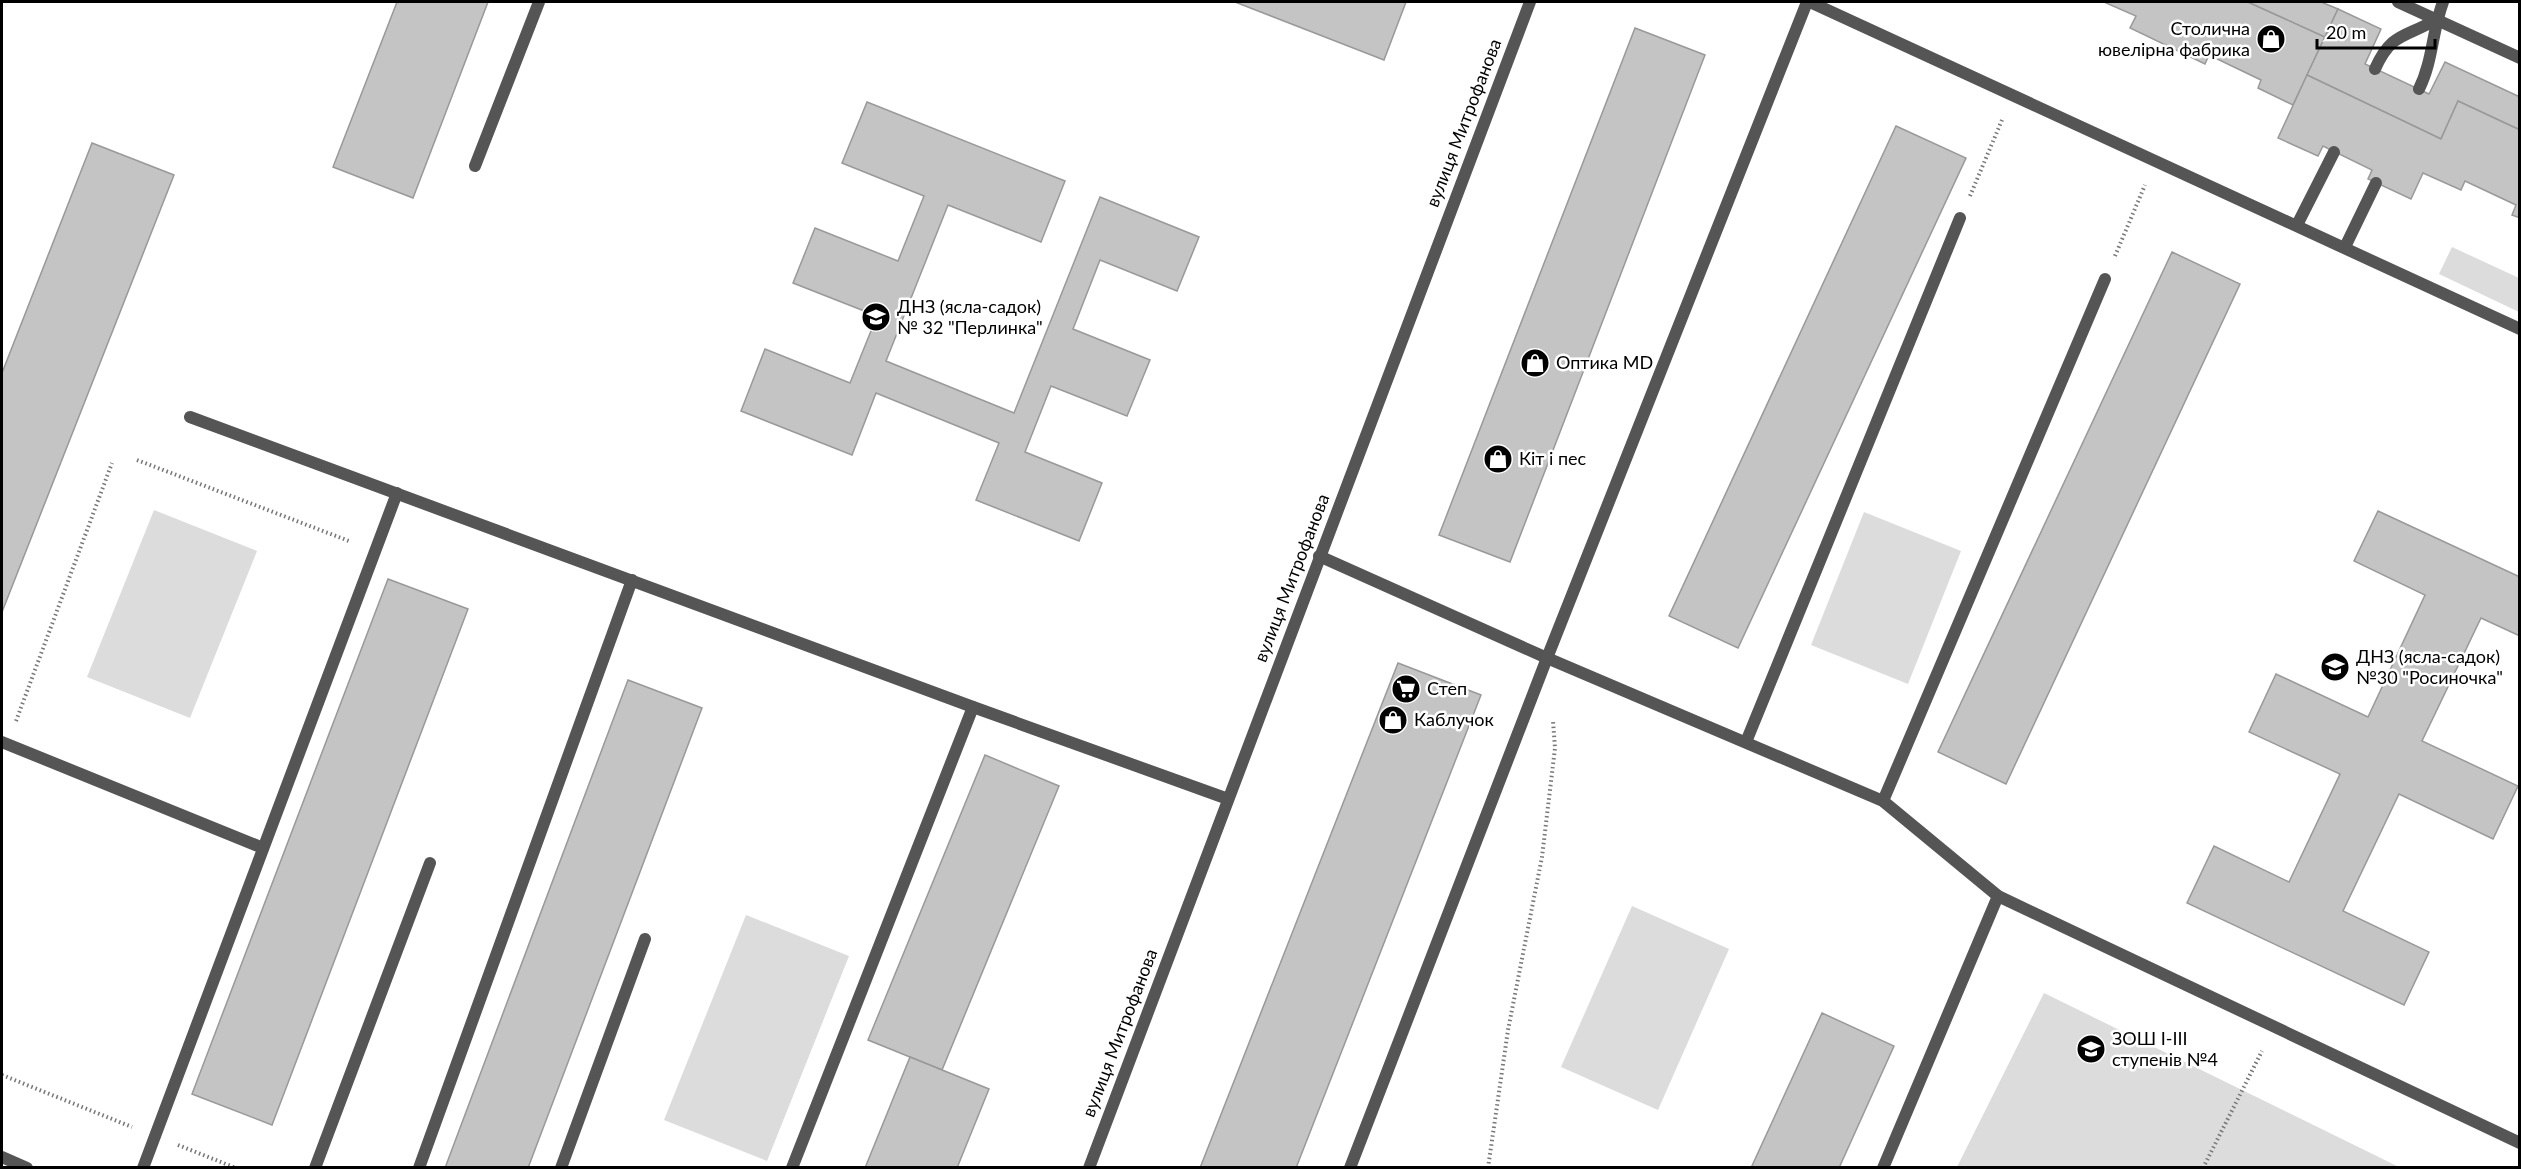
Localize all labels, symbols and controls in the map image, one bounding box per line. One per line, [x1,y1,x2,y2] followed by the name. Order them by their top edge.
[2317,12,2436,50] scale bar
[2098,17,2250,60] place label: Столична ювелірна фабрика
[2326,21,2366,43] text: 20 m
[2255,23,2287,55] shop icon: Столична ювелірна фабрика
[1421,35,1505,210] street label: вулиця Митрофанова
[897,295,1043,338] place label: ДНЗ (ясла-садок) № 32 "Перлинка"
[860,301,892,333] school or university icon: ДНЗ (ясла-садок) № 32 "Перлинка"
[1519,347,1551,379] shop icon: Оптика MD
[1556,351,1653,373] place label: Оптика MD
[1482,443,1514,475] shop icon: Кіт і пес
[1519,447,1587,469] place label: Кіт і пес
[1249,490,1333,665] street label: вулиця Митрофанова
[2356,645,2503,688] place label: ДНЗ (ясла-садок) №30 "Росиночка"
[2319,651,2351,683] school or university icon: ДНЗ (ясла-садок) №30 "Росиночка"
[1390,673,1422,705] supermarket icon: Степ
[1427,677,1467,699] place label: Степ
[1377,704,1409,736] shop icon: Каблучок
[1414,708,1494,730] place label: Каблучок
[1077,945,1161,1120] street label: вулиця Митрофанова
[2112,1027,2218,1070] place label: ЗОШ І-ІІІ ступенів №4
[2075,1033,2107,1065] school or university icon: ЗОШ І-ІІІ ступенів №4

